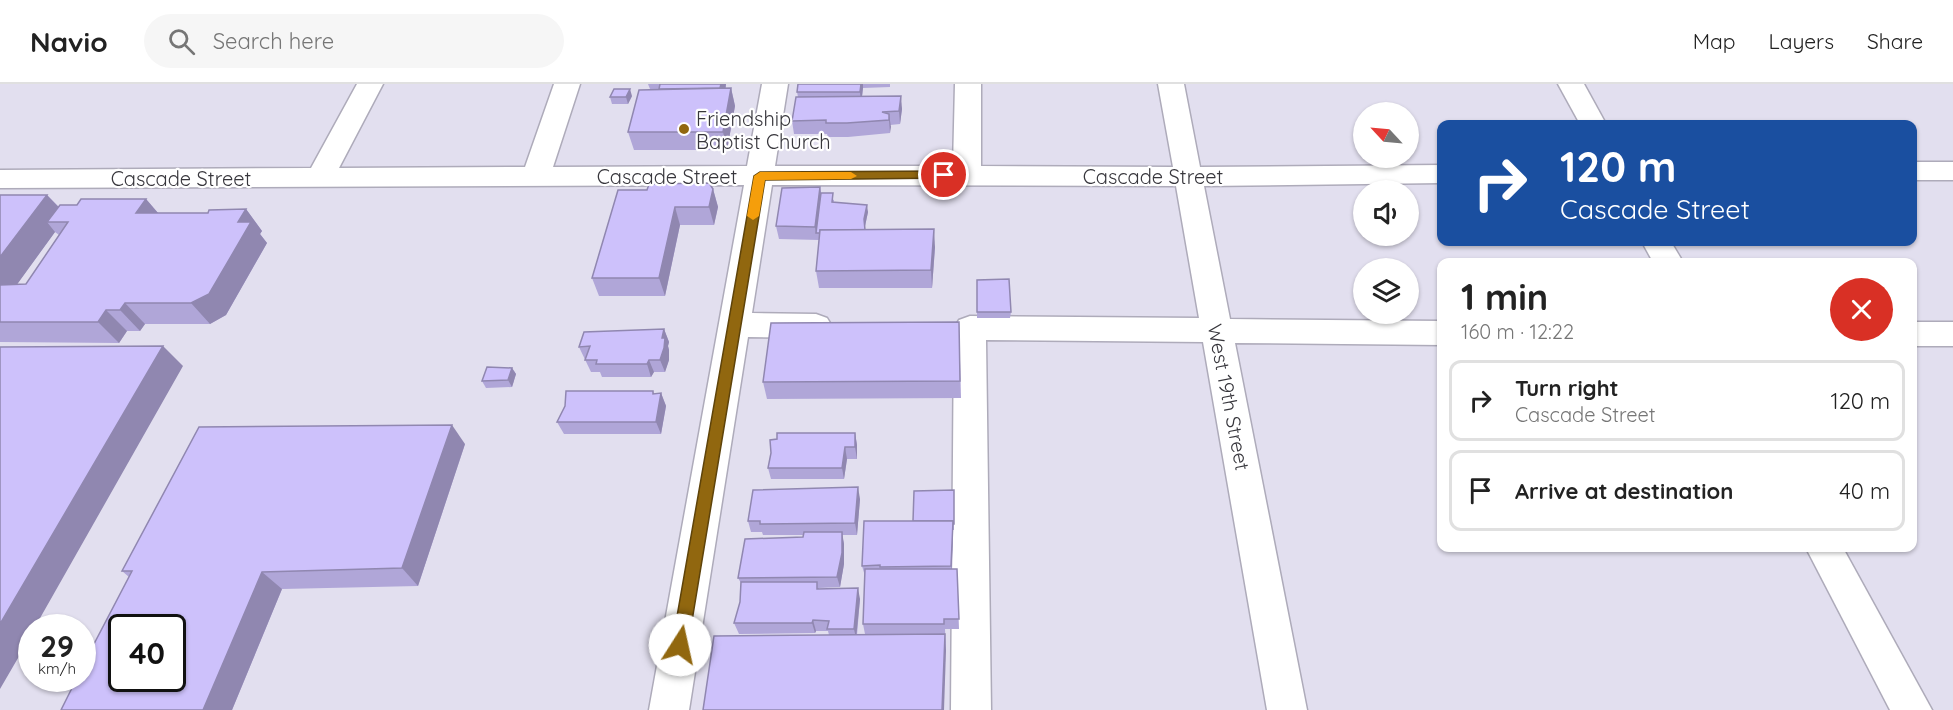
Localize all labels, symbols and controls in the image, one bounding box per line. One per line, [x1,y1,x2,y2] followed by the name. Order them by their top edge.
[144,14,564,68] search box
[30,24,108,59] text: Navio
[165,25,198,58] icon: search
[213,27,334,55] text: Search here
[1693,28,1736,54] text: Map
[1769,28,1834,54] text: Layers
[1867,28,1923,54] text: Share
[1353,102,1419,168] north arrow
[1353,102,1419,324] map controls
[696,106,831,154] place label: Friendship Baptist Church
[677,122,691,136] marker: Friendship Baptist Church
[1560,140,1677,193] text: 120 m
[1461,144,1539,222] icon: right
[918,149,969,200] pin
[927,158,960,191] icon: arrive
[597,164,738,189] street label: Cascade Street
[1083,164,1224,189] street label: Cascade Street
[111,166,252,191] street label: Cascade Street
[1353,180,1419,246] button: sound
[1560,192,1750,226] text: Cascade Street
[1353,258,1419,324] button: layers
[1461,274,1548,319] text: 1 min
[1830,278,1893,341] button: close
[1461,319,1574,344] text: 160 m · 12:22
[1203,322,1256,473] street label: West 19th Street
[1515,374,1619,402] text: Turn right
[1464,384,1497,417] icon: right
[1831,387,1890,415] text: 120 m
[1515,402,1656,427] text: Cascade Street
[1464,474,1497,507] icon: arrive
[1515,477,1733,505] text: Arrive at destination
[1839,477,1890,505] text: 40 m
[648,613,712,677] position arrow
[108,614,186,692] speed limit sign: 40
[40,627,74,665] text: 29
[38,659,76,678] text: km/h

